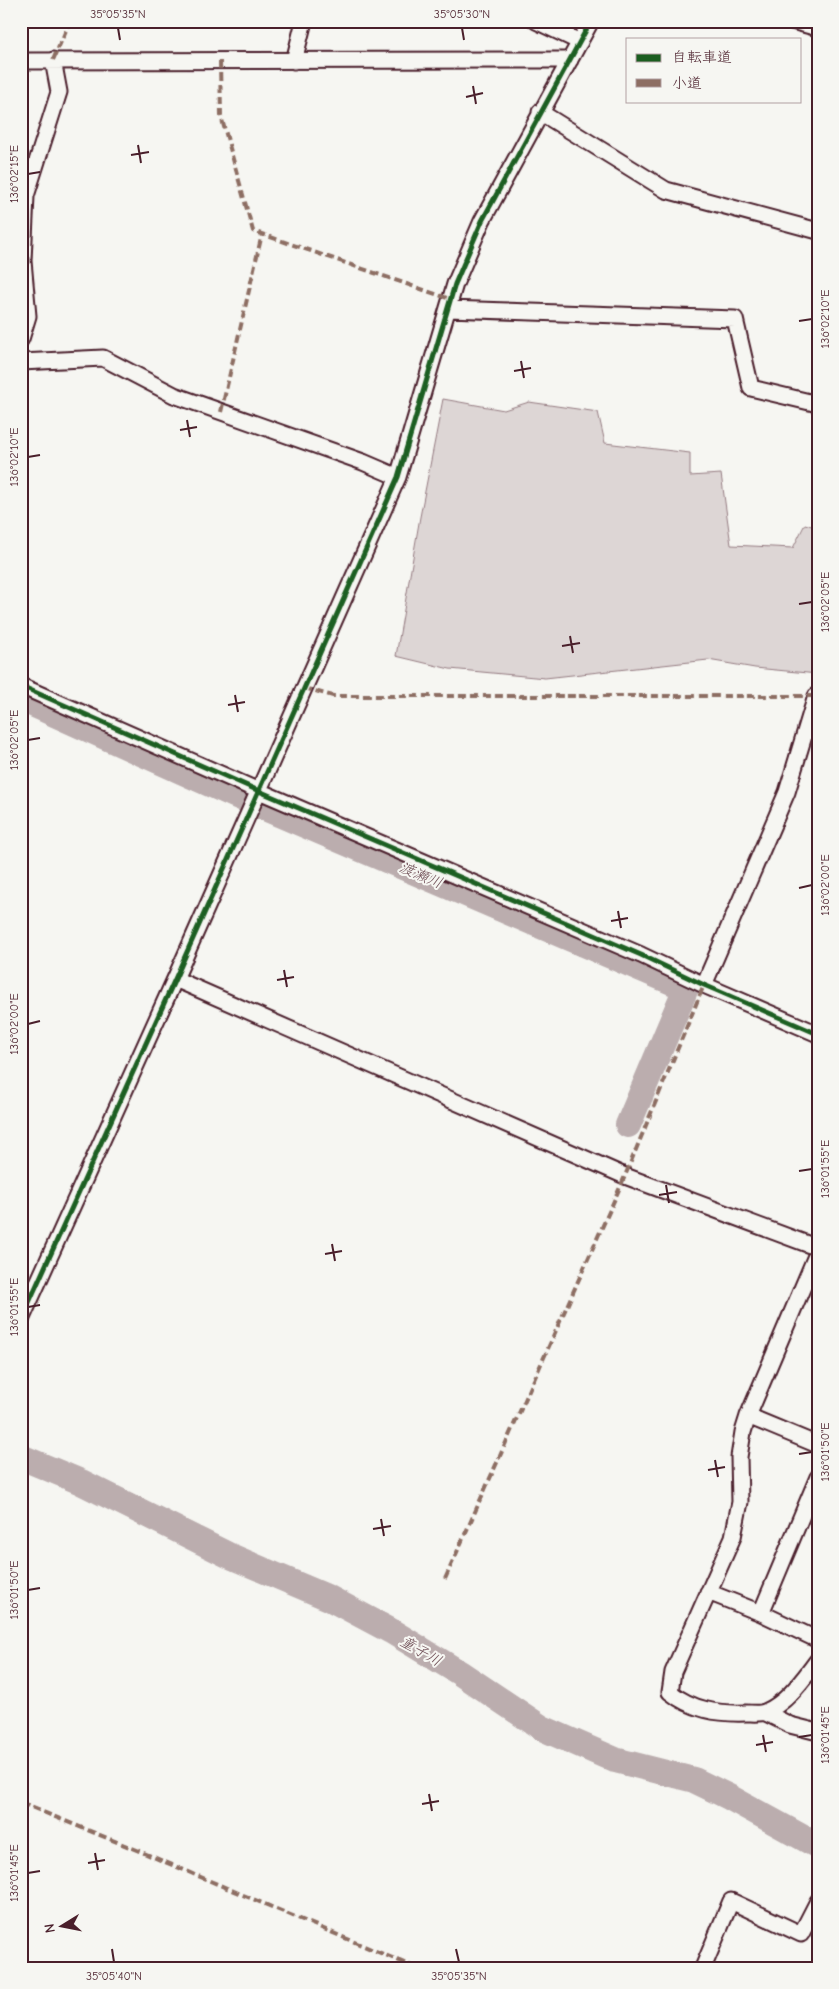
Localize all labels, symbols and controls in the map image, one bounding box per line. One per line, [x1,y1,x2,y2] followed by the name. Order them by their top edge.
[90,7,146,21] text: 35°05'35"N
[434,7,490,21] text: 35°05'30"N
[626,38,802,102] legend
[672,48,732,66] text: 自転車道
[672,74,702,92] text: 小道
[7,145,21,203] text: 136°02'15"E
[818,290,832,348] text: 136°02'10"E
[7,428,21,486] text: 136°02'10"E
[818,572,832,632] text: 136°02'05"E
[7,710,21,770] text: 136°02'05"E
[818,854,832,916] text: 136°02'00"E
[397,858,445,892] water label: 渡瀬川
[7,993,21,1055] text: 136°02'00"E
[818,1140,832,1198] text: 136°01'55"E
[7,1278,21,1336] text: 136°01'55"E
[818,1422,832,1482] text: 136°01'50"E
[7,1560,21,1620] text: 136°01'50"E
[397,1632,445,1670] water label: 童子川
[818,1706,832,1764] text: 136°01'45"E
[7,1844,21,1902] text: 136°01'45"E
[38,1902,88,1952] north arrow
[41,1922,59,1934] text: N
[86,1969,142,1983] text: 35°05'40"N
[431,1969,487,1983] text: 35°05'35"N

